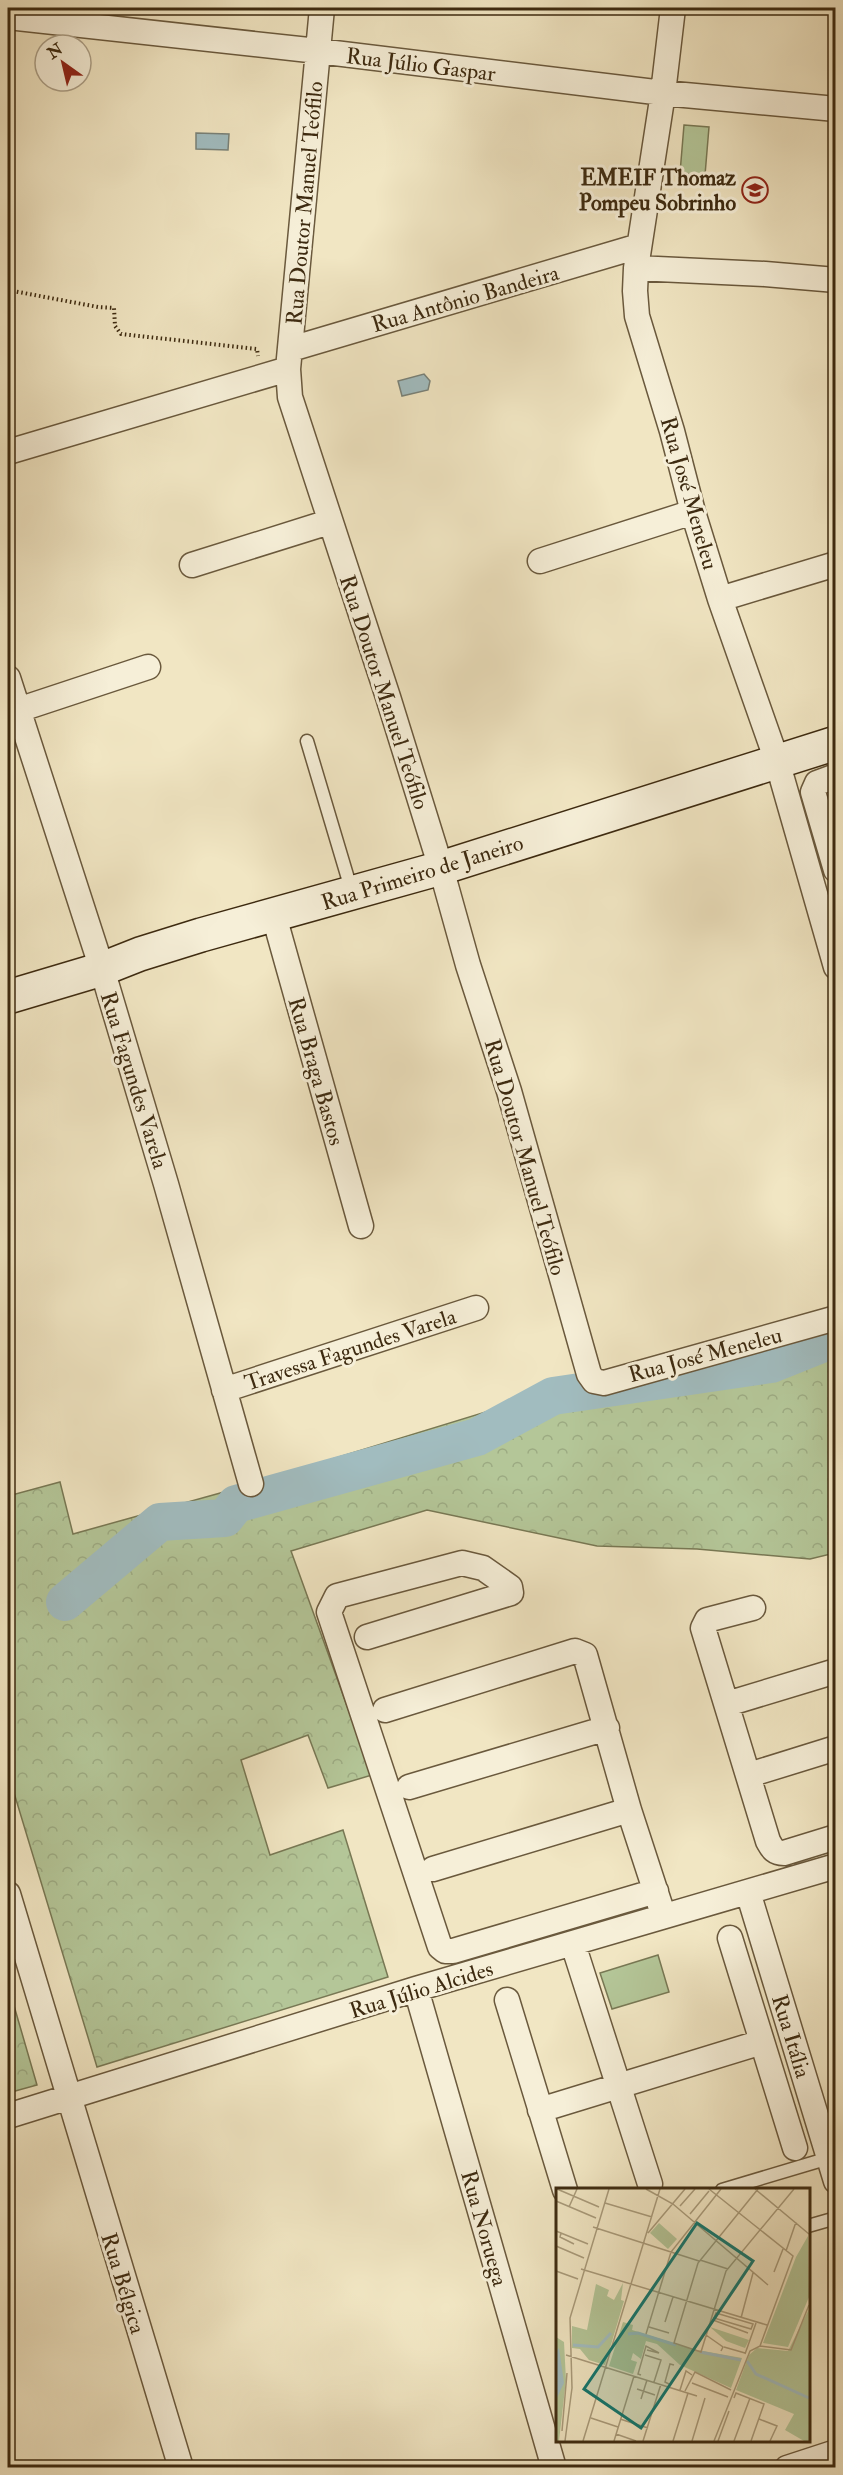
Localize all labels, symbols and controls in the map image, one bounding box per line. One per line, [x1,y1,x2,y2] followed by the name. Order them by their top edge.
[33,33,93,93] north arrow
[43,39,67,64] text: N
[344,42,498,89] street label: Rua Júlio Gaspar
[280,80,330,326] street label: Rua Doutor Manuel Teófilo
[579,164,736,218] place label: EMEIF Thomaz Pompeu Sobrinho
[740,175,770,205] school or university icon: EMEIF Thomaz Pompeu Sobrinho
[368,259,563,339] street label: Rua Antônio Bandeira
[654,414,724,573] street label: Rua José Meneleu
[333,572,435,813] street label: Rua Doutor Manuel Teófilo
[318,829,527,917] street label: Rua Primeiro de Janeiro
[94,988,175,1173] street label: Rua Fagundes Varela
[282,994,351,1149] street label: Rua Braga Bastos
[478,1036,572,1279] street label: Rua Doutor Manuel Teófilo
[241,1302,461,1397] street label: Travessa Fagundes Varela
[625,1321,785,1389] street label: Rua José Meneleu
[346,1955,497,2025] street label: Rua Júlio Alcides
[765,1991,817,2082] street label: Rua Itália
[454,2167,514,2290] street label: Rua Noruega
[556,2188,810,2442] inset map
[94,2229,152,2338] street label: Rua Bélgica

